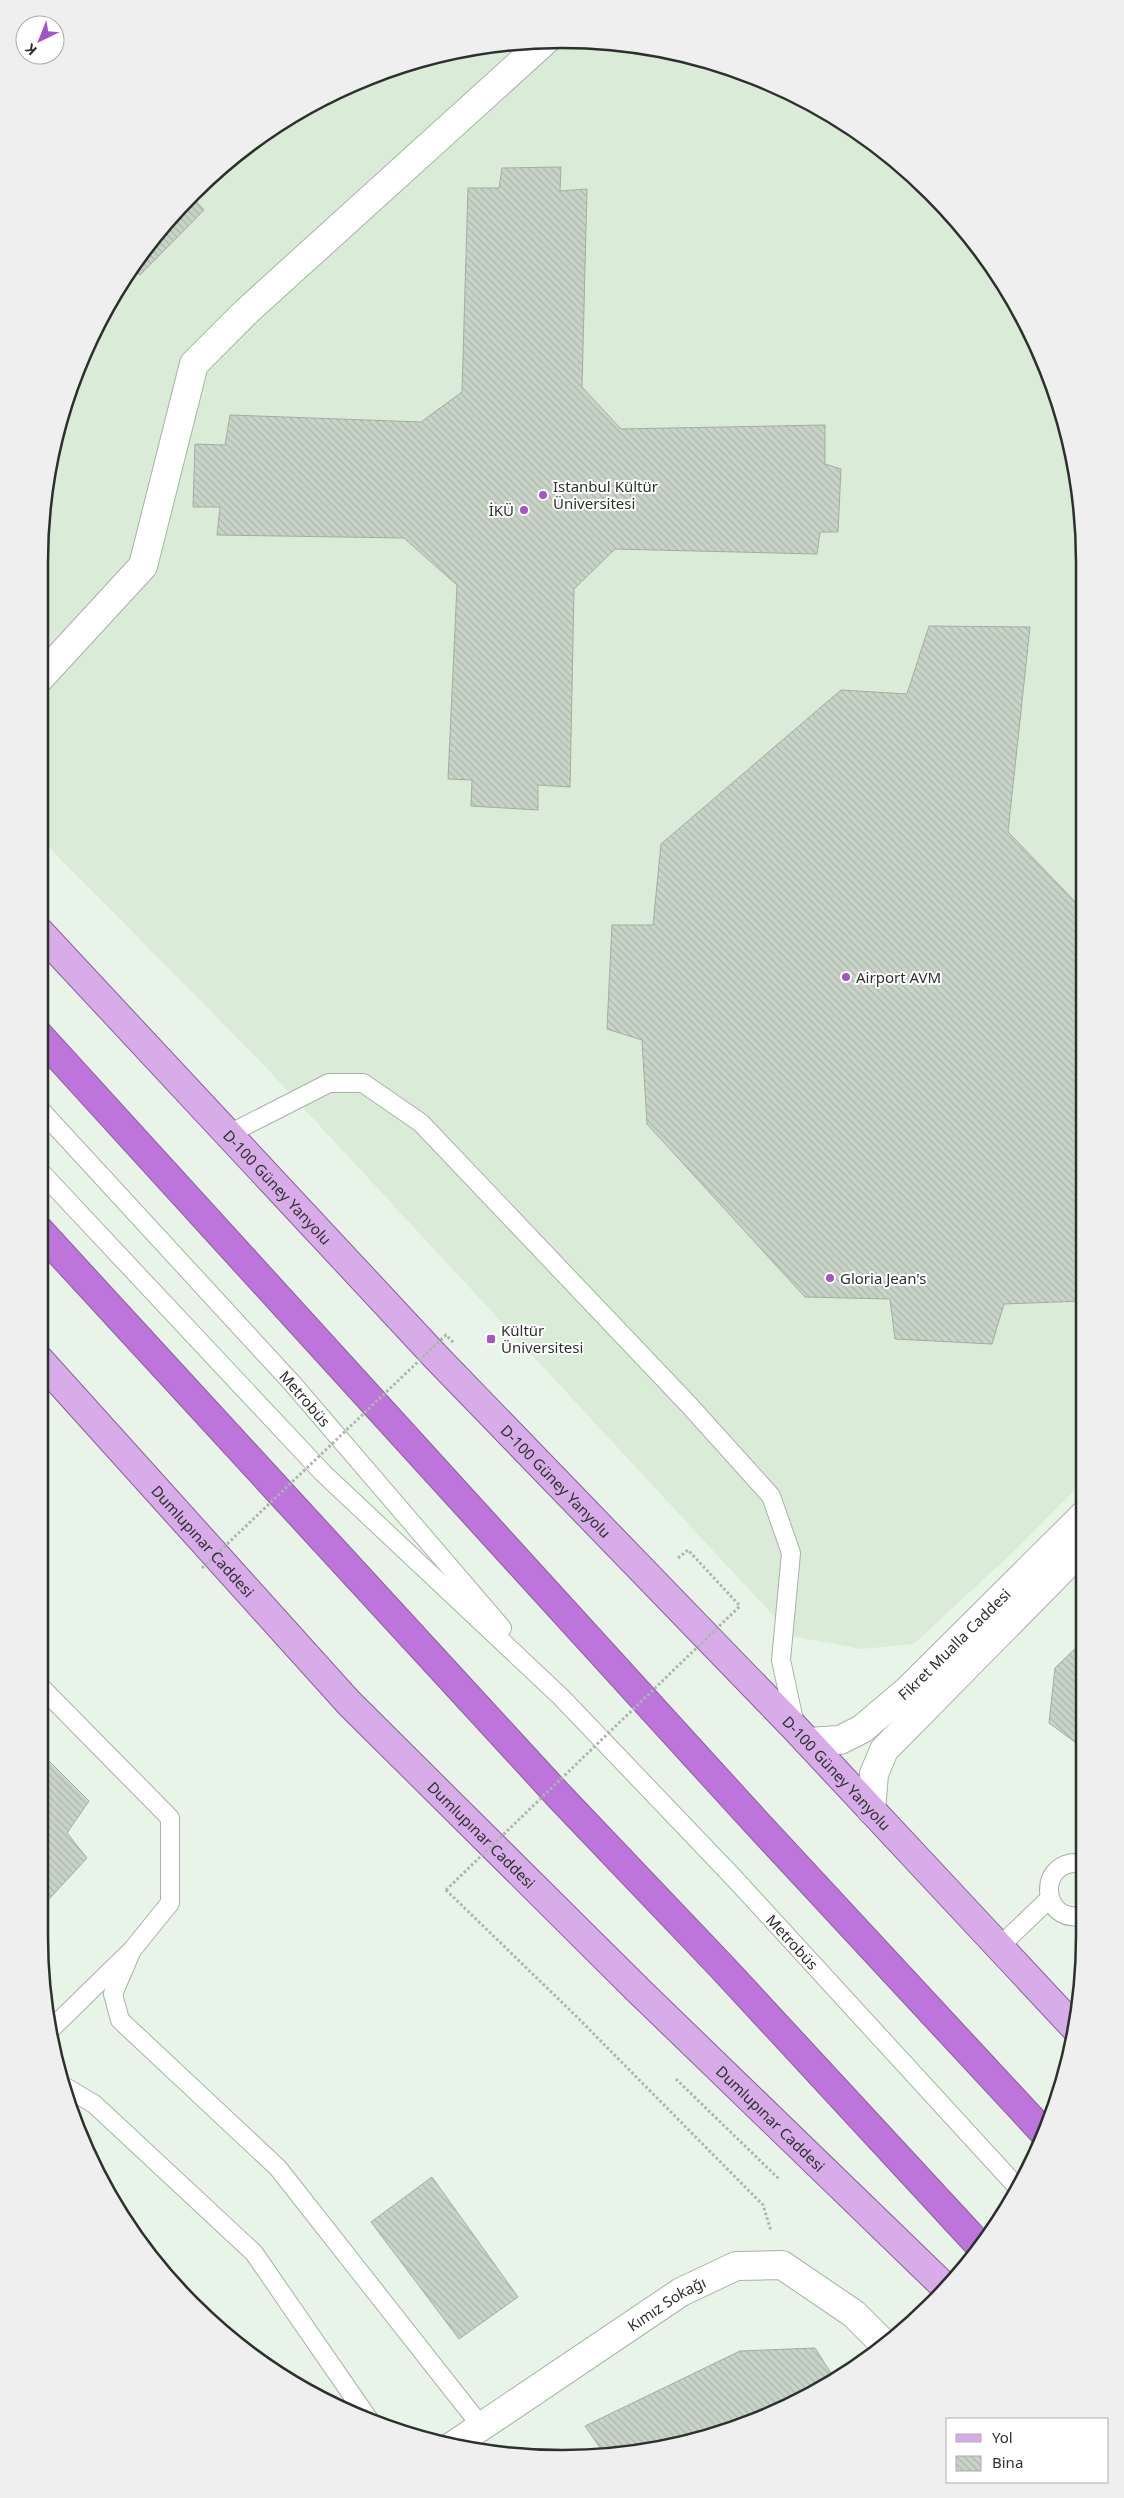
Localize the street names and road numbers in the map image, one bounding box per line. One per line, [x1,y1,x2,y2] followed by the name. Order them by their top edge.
[219,1125,336,1249] street label: D-100 Güney Yanyolu
[275,1366,335,1431] street label: Metrobüs
[497,1420,615,1542] street label: D-100 Güney Yanyolu
[147,1481,259,1601] street label: Dumlupınar Caddesi
[894,1584,1015,1704] street label: Fikret Mualla Caddesi
[778,1711,895,1835] street label: D-100 Güney Yanyolu
[423,1777,540,1893] street label: Dumlupınar Caddesi
[762,1910,823,1974] street label: Metrobüs
[712,2061,829,2176] street label: Dumlupınar Caddesi
[623,2272,709,2335] street label: Kımız Sokağı

